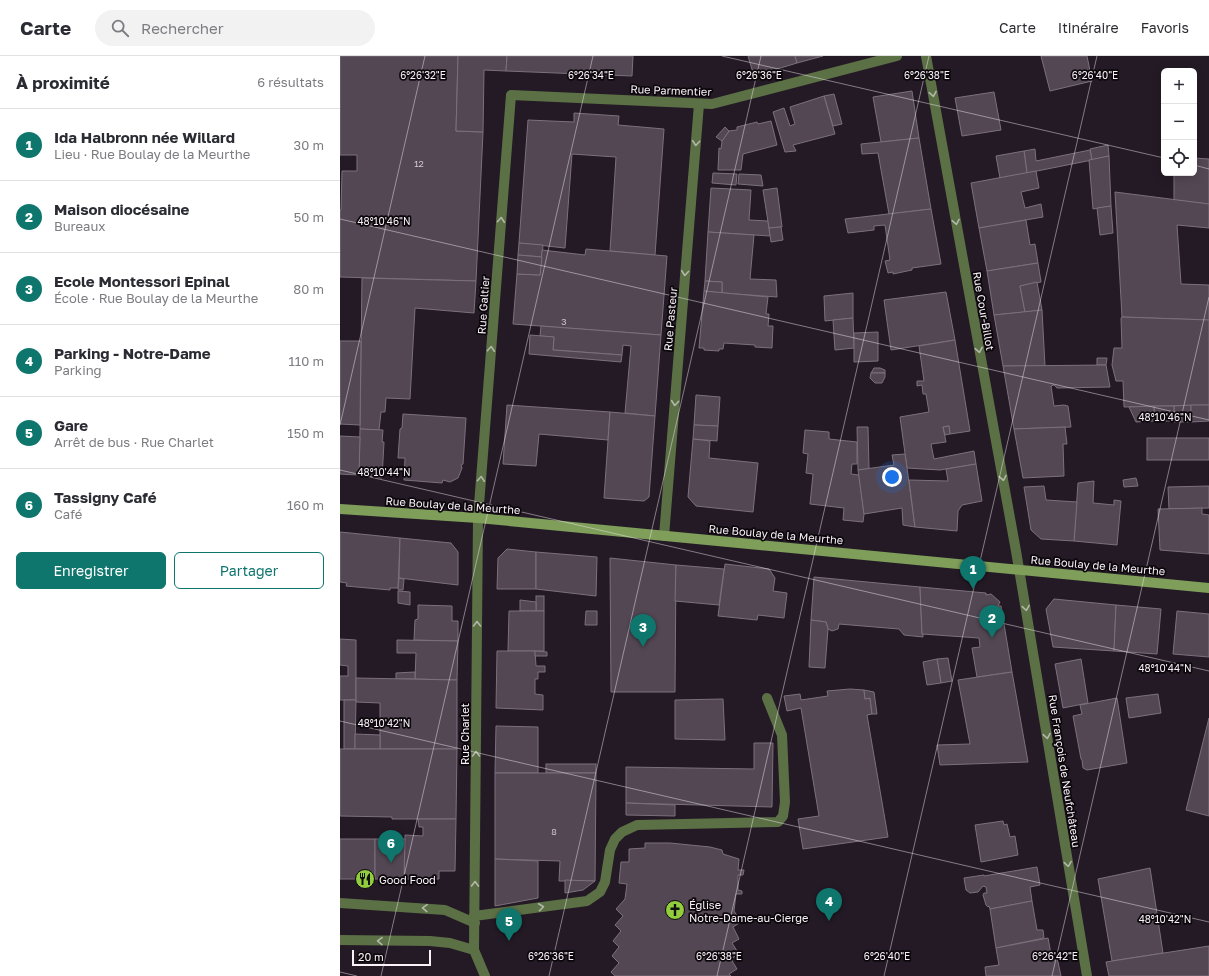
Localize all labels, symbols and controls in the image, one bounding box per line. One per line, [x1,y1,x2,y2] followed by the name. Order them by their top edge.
[95,10,375,46] search box
[20,16,71,39] text: Carte
[109,17,131,39] icon: search
[141,19,224,37] text: Rechercher
[999,19,1036,36] text: Carte
[1058,19,1119,36] text: Itinéraire
[1141,19,1189,36] text: Favoris
[1161,68,1197,176] map controls
[1161,68,1197,104] button: +
[400,69,446,81] text: 6°26'32"E
[568,69,614,81] text: 6°26'34"E
[736,69,782,81] text: 6°26'36"E
[904,69,950,81] text: 6°26'38"E
[1072,69,1118,81] text: 6°26'40"E
[16,72,110,93] text: À proximité
[257,74,324,90] text: 6 résultats
[630,82,713,98] street label: Rue Parmentier
[928,91,937,97] one-way arrow
[1161,104,1197,140] button: −
[54,128,235,146] text: Ida Halbronn née Willard
[26,137,32,153] text: 1
[294,137,324,153] text: 30 m
[691,140,700,146] one-way arrow
[1161,140,1197,176] button: locate
[54,146,250,162] text: Lieu · Rue Boulay de la Meurthe
[414,158,424,169] house number: 12
[54,200,189,218] text: Maison diocésaine
[25,209,33,225] text: 2
[294,209,324,225] text: 50 m
[358,215,411,227] text: 48°10'46"N
[497,217,506,223] one-way arrow
[54,218,105,234] text: Bureaux
[951,219,960,225] one-way arrow
[681,270,690,276] one-way arrow
[971,271,997,351] street label: Rue Cour-Billot
[54,272,230,290] text: Ecole Montessori Epinal
[474,275,492,335] street label: Rue Galtier
[25,281,33,297] text: 3
[293,281,324,297] text: 80 m
[661,286,679,351] street label: Rue Pasteur
[54,290,258,306] text: École · Rue Boulay de la Meurthe
[561,316,567,327] house number: 3
[54,344,211,362] text: Parking - Notre-Dame
[487,346,496,352] one-way arrow
[975,347,983,353] one-way arrow
[25,353,33,369] text: 4
[289,353,324,369] text: 110 m
[54,362,102,378] text: Parking
[671,400,680,406] one-way arrow
[1139,411,1192,423] text: 48°10'46"N
[54,416,88,434] text: Gare
[25,425,33,441] text: 5
[287,425,324,441] text: 150 m
[54,434,214,450] text: Arrêt de bus · Rue Charlet
[357,466,411,478] text: 48°10'44"N
[882,467,902,487] your location
[998,475,1007,481] one-way arrow
[477,476,486,482] one-way arrow
[54,488,157,506] text: Tassigny Café
[385,494,521,516] street label: Rue Boulay de la Meurthe
[25,497,33,513] text: 6
[287,497,324,513] text: 160 m
[54,506,82,522] text: Café
[708,522,844,546] street label: Rue Boulay de la Meurthe
[16,552,166,589] button: Enregistrer
[174,552,324,589] button: Partager
[1030,553,1166,577] street label: Rue Boulay de la Meurthe
[960,556,986,589] pin: 1
[979,605,1005,638] pin: 2
[1021,605,1029,611] one-way arrow
[630,614,656,647] pin: 3
[473,621,481,627] one-way arrow
[1138,662,1192,674] text: 48°10'44"N
[1046,694,1084,848] street label: Rue François de Neufchâteau
[458,703,471,765] street label: Rue Charlet
[358,717,410,729] text: 48°10'42"N
[1042,733,1051,739] one-way arrow
[472,751,480,757] one-way arrow
[551,826,557,837] house number: 8
[378,830,404,863] pin: 6
[1063,861,1072,867] one-way arrow
[354,868,376,890] restaurant icon: Good Food
[379,873,436,886] place label: Good Food
[471,881,479,887] one-way arrow
[816,888,842,921] pin: 4
[689,898,809,924] place label: Église Notre-Dame-au-Cierge
[664,899,686,921] church icon: Église Notre-Dame-au-Cierge
[538,903,544,912] one-way arrow
[422,904,428,912] one-way arrow
[496,908,522,941] pin: 5
[1139,913,1191,925] text: 48°10'42"N
[377,936,383,945] one-way arrow
[352,948,431,967] scale bar
[358,950,384,963] text: 20 m
[528,950,574,962] text: 6°26'36"E
[696,950,742,962] text: 6°26'38"E
[864,950,910,962] text: 6°26'40"E
[1032,950,1078,962] text: 6°26'42"E

